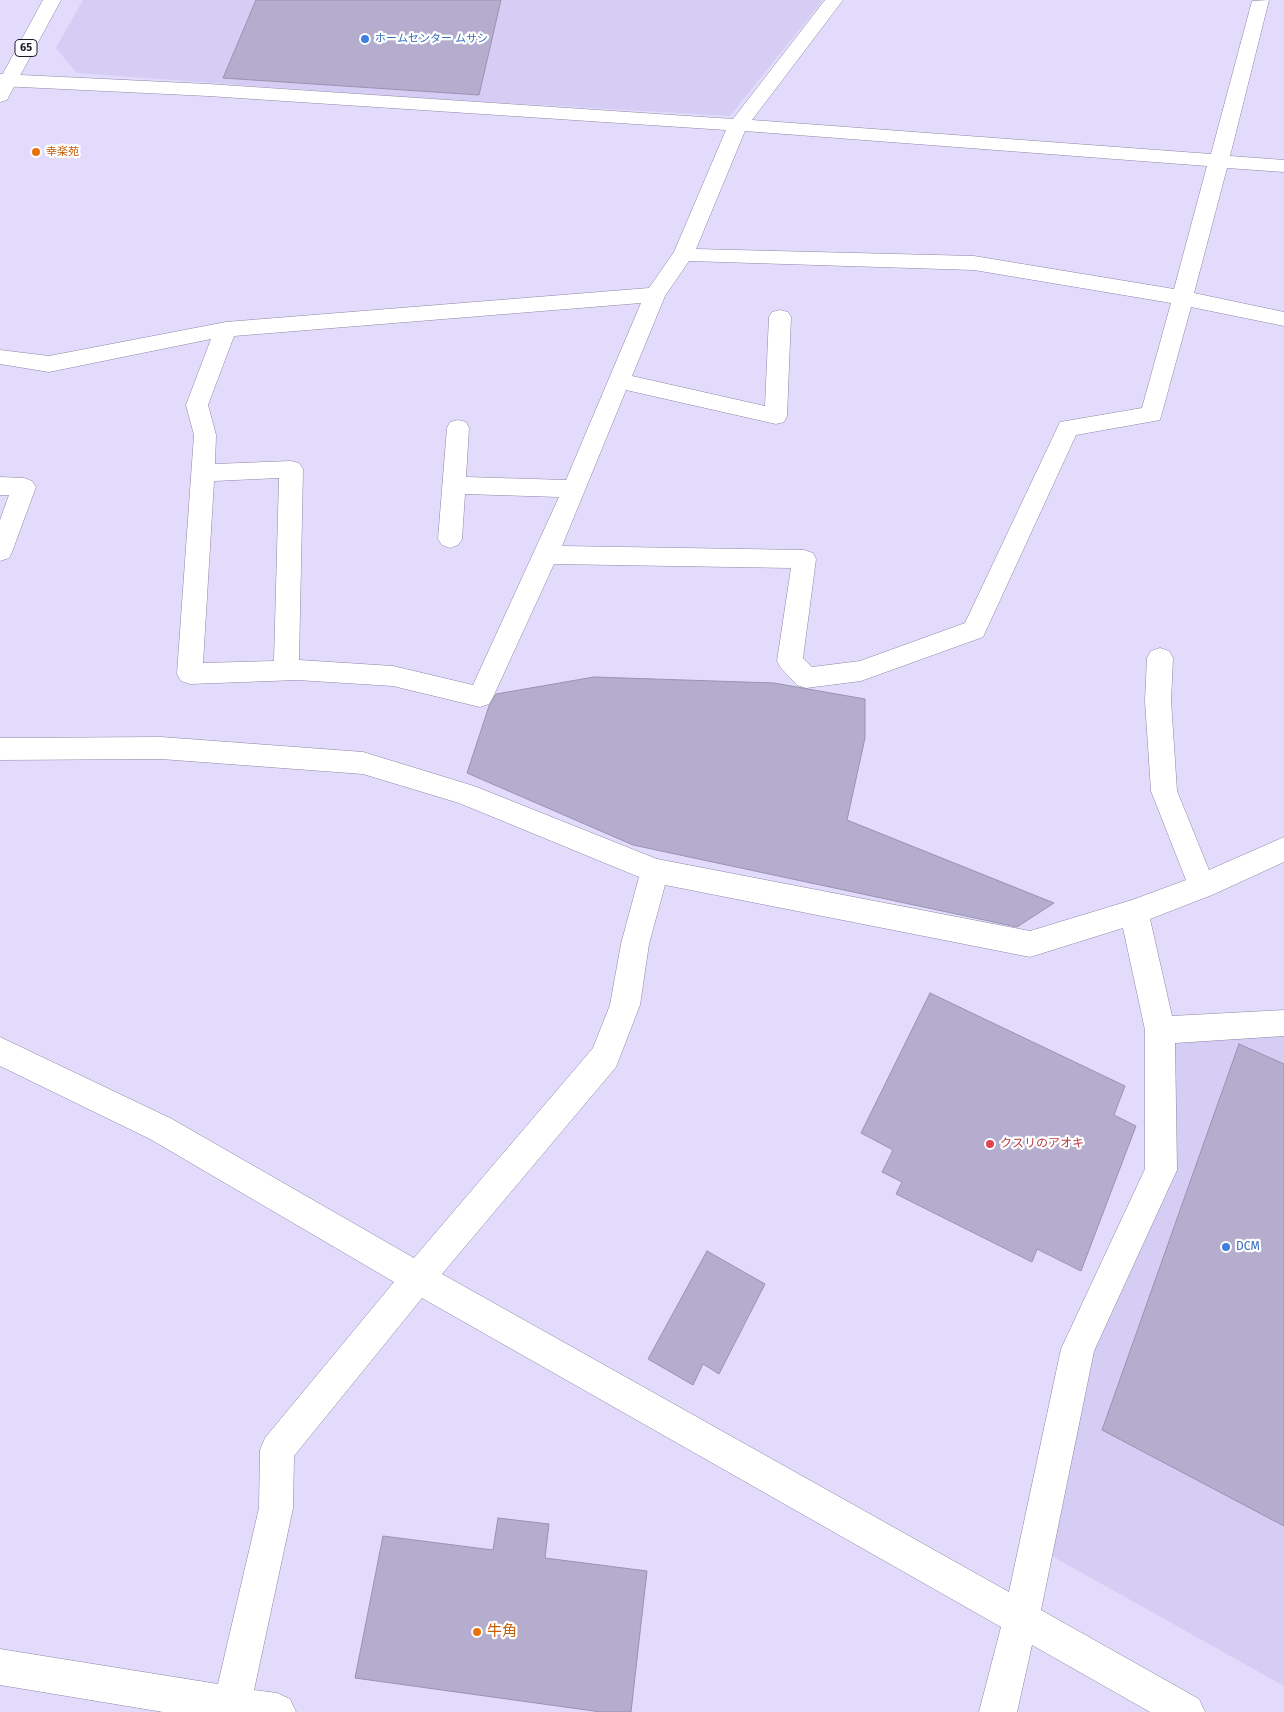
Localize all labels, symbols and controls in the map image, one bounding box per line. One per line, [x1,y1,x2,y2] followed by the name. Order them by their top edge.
[375,32,488,46] place label: ホームセンター ムサシ
[359,33,371,45] marker: ホームセンター ムサシ
[15,40,37,56] road number: 65
[46,145,79,159] place label: 幸楽苑
[30,146,42,158] marker: 幸楽苑
[1000,1137,1084,1151] place label: クスリのアオキ
[984,1138,996,1150] marker: クスリのアオキ
[1236,1240,1260,1254] place label: DCM
[1220,1241,1232,1253] marker: DCM
[487,1623,517,1641] place label: 牛角
[471,1626,483,1638] marker: 牛角

